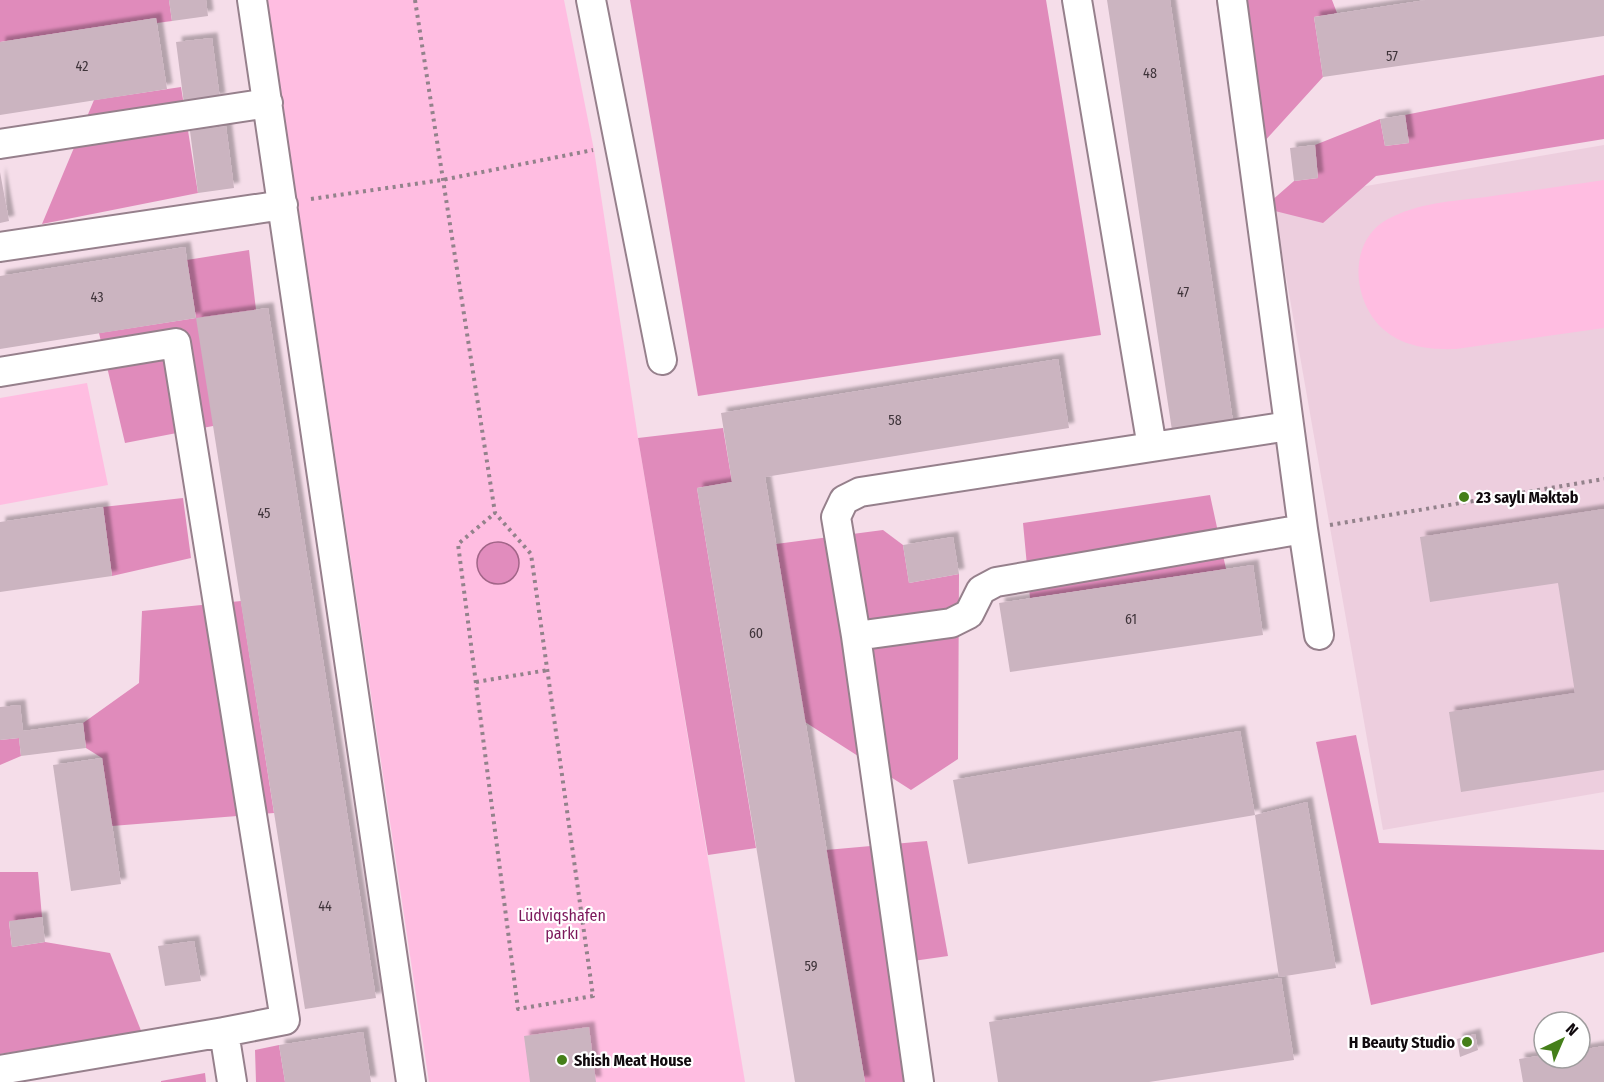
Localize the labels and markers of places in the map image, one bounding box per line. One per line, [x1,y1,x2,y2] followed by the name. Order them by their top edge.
[1475,488,1579,507] place label: 23 saylı Məktəb
[1457,490,1471,504] marker: 23 saylı Məktəb
[1349,1033,1455,1052] place label: H Beauty Studio
[1460,1035,1474,1049] marker: H Beauty Studio
[574,1051,692,1070] place label: Shish Meat House
[555,1053,569,1067] marker: Shish Meat House

